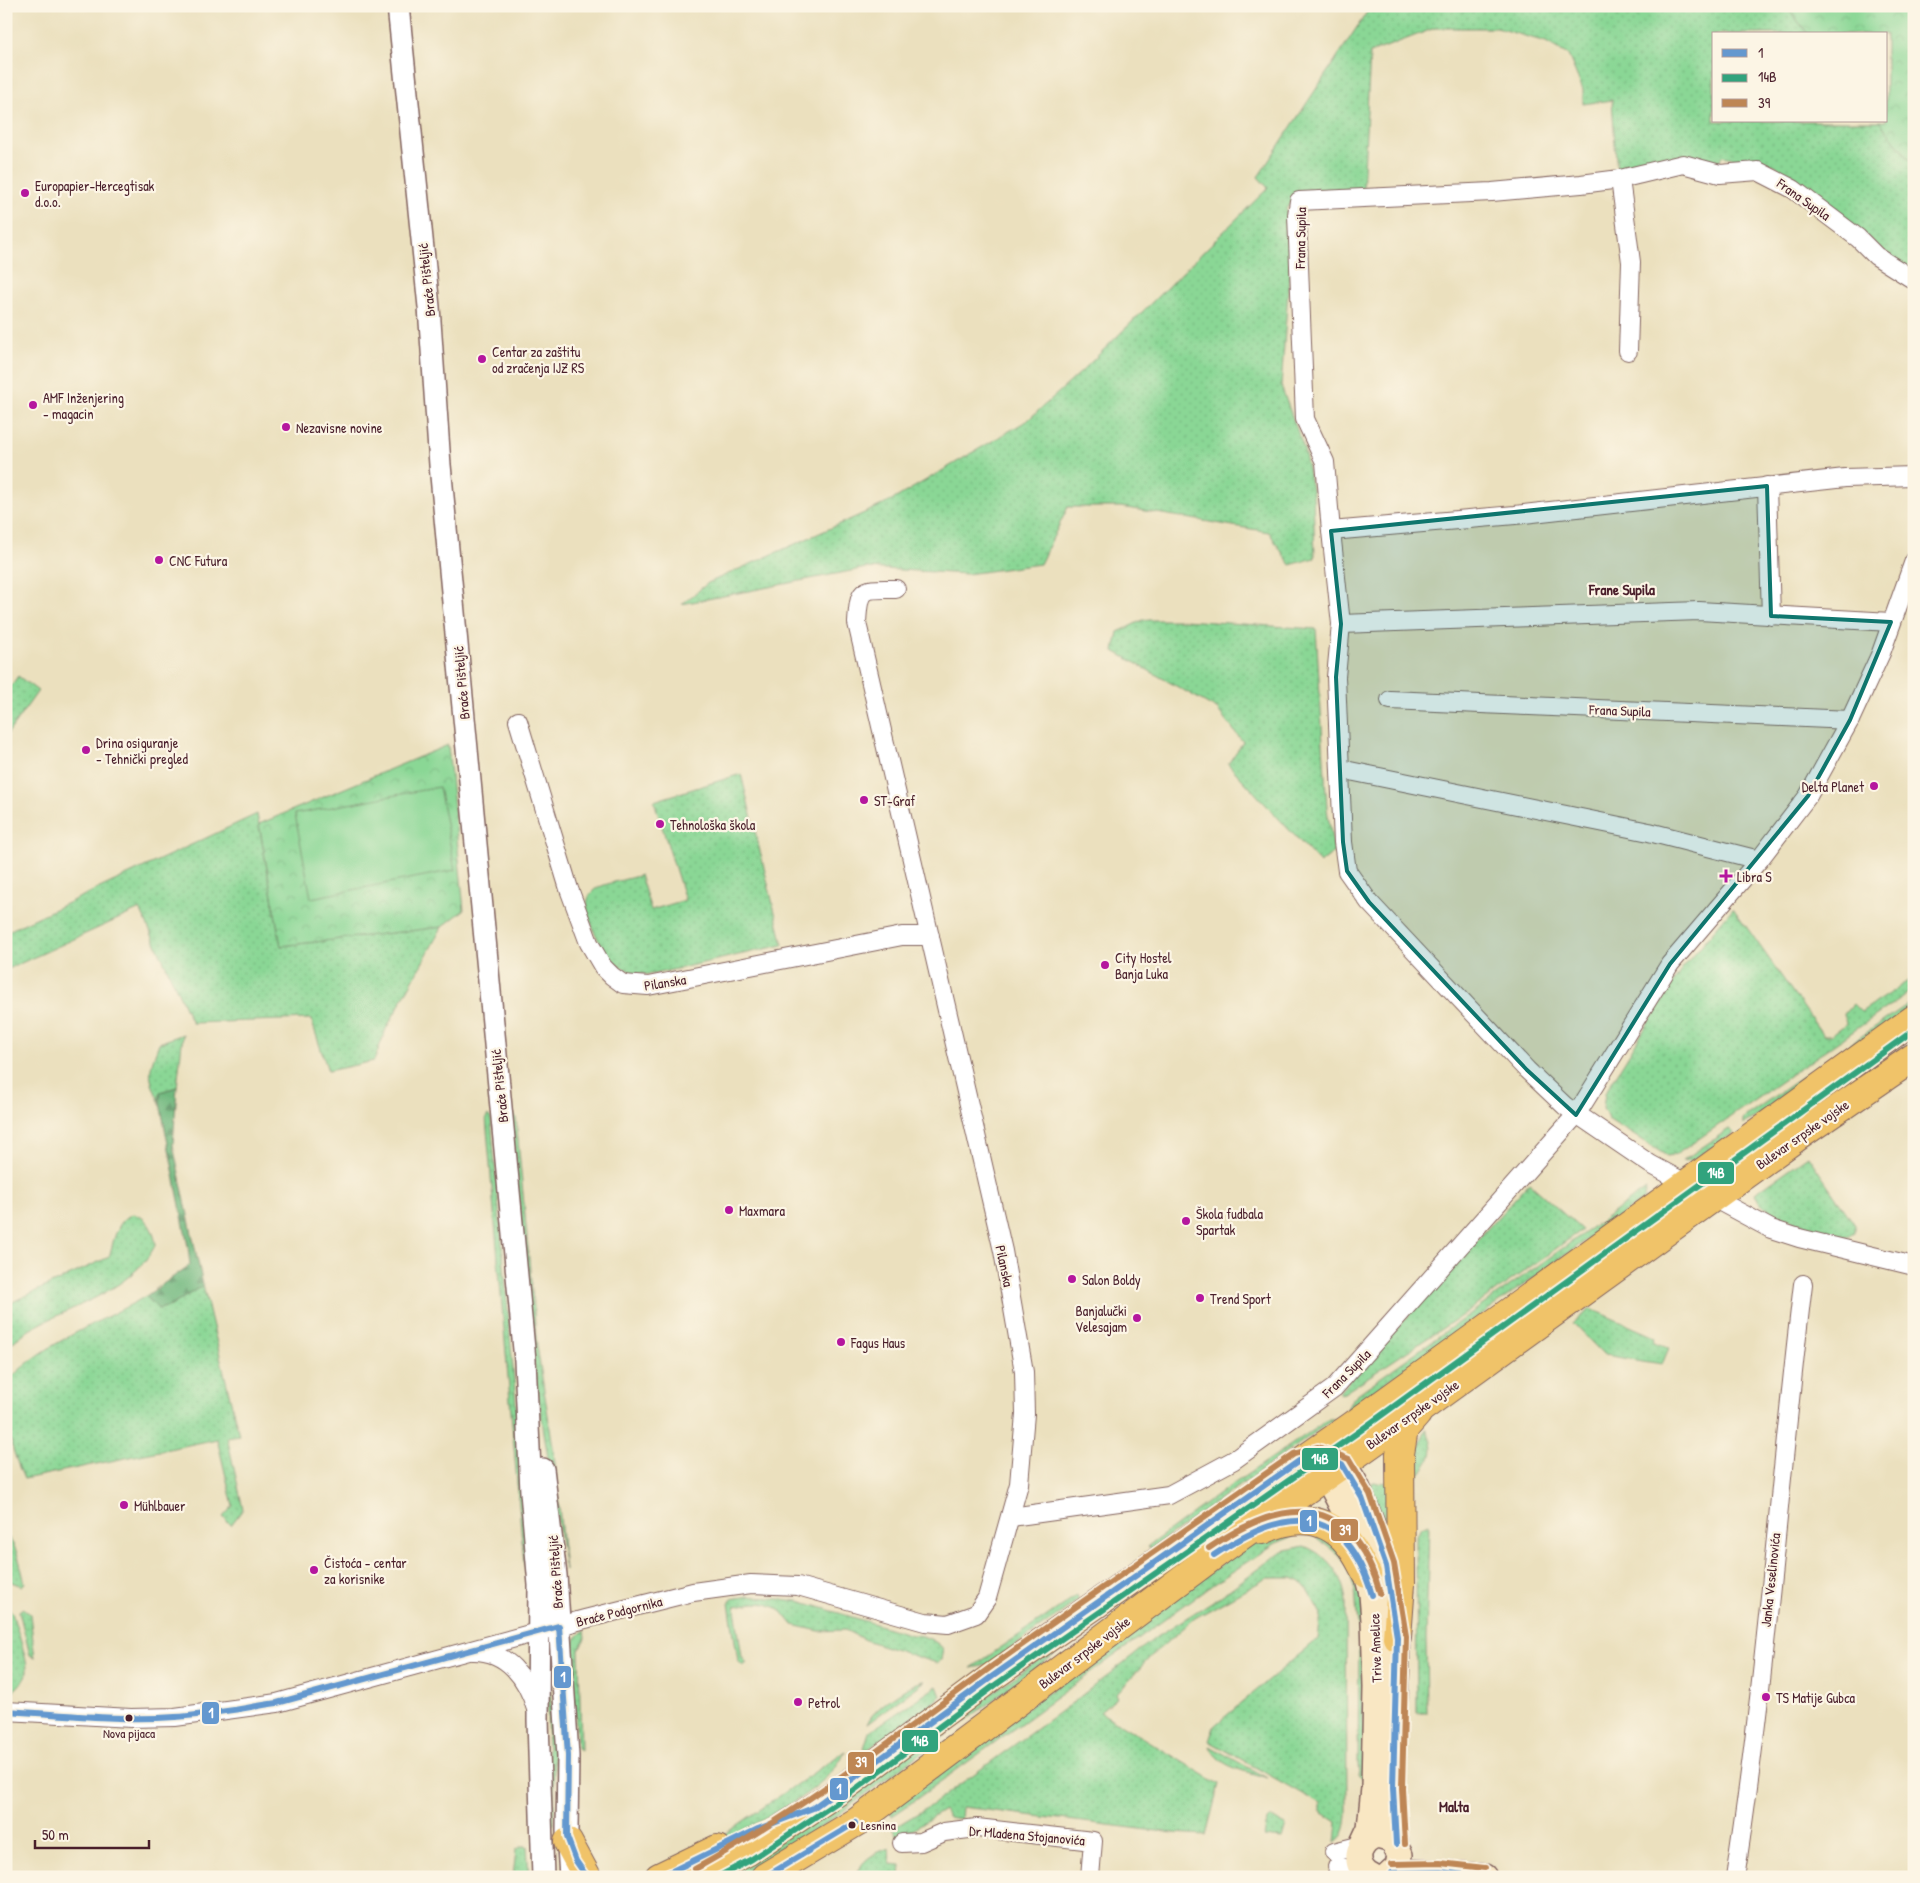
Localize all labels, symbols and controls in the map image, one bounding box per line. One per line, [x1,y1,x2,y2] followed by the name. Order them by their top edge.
[1712,32,1888,122] legend
[1758,42,1763,63] text: 1
[1758,66,1777,87] text: 14B
[1758,92,1771,113] text: 39
[1772,173,1835,226] street label: Frana Supila
[35,176,155,211] place label: Europapier-Hercegtisak d.o.o.
[19,187,31,199] marker: Europapier-Hercegtisak d.o.o.
[1290,207,1311,270] street label: Frana Supila
[413,242,440,318] street label: Braće Pišteljić
[492,342,585,378] place label: Centar za zaštitu od zračenja IJZ RS
[476,353,488,365] marker: Centar za zaštitu od zračenja IJZ RS
[43,388,124,424] place label: AMF Inženjering - magacin
[27,399,39,411] marker: AMF Inženjering - magacin
[296,418,383,437] place label: Nezavisne novine
[280,421,292,433] marker: Nezavisne novine
[169,551,228,570] place label: CNC Futura
[153,554,165,566] marker: CNC Futura
[1588,579,1655,601] district label: Frane Supila
[448,645,475,720] street label: Braće Pišteljić
[1588,699,1652,722] street label: Frana Supila
[96,733,188,769] place label: Drina osiguranje - Tehnički pregled
[80,744,92,756] marker: Drina osiguranje - Tehnički pregled
[1802,777,1864,796] place label: Delta Planet
[1868,780,1880,792] marker: Delta Planet
[874,791,915,810] place label: ST-Graf
[858,794,870,806] marker: ST-Graf
[670,815,756,834] place label: Tehnološka škola
[654,818,666,830] marker: Tehnološka škola
[1737,867,1772,886] place label: Libra S
[1719,869,1733,883] marker: Libra S
[1115,948,1172,984] place label: City Hostel Banja Luka
[1099,959,1111,971] marker: City Hostel Banja Luka
[643,969,688,995] street label: Pilanska
[486,1048,513,1124] street label: Braće Pišteljić
[1752,1094,1853,1174] street label: Bulevar srpske vojske
[1697,1161,1735,1185] line badge: 14B
[1707,1163,1725,1182] text: 14B
[739,1201,785,1220] place label: Maxmara
[723,1204,735,1216] marker: Maxmara
[1196,1204,1263,1240] place label: Škola fudbala Spartak
[1180,1215,1192,1227] marker: Škola fudbala Spartak
[991,1243,1019,1289] street label: Pilanska
[1082,1270,1141,1290] place label: Salon Boldy
[1066,1273,1078,1285] marker: Salon Boldy
[1210,1289,1271,1309] place label: Trend Sport
[1194,1292,1206,1304] marker: Trend Sport
[1075,1301,1127,1337] place label: Banjalučki Velesajam
[1131,1312,1143,1324] marker: Banjalučki Velesajam
[850,1333,905,1353] place label: Fagus Haus
[835,1336,847,1348] marker: Fagus Haus
[1317,1344,1376,1403] street label: Frana Supila
[1362,1374,1463,1454] street label: Bulevar srpske vojske
[1301,1447,1339,1471] line badge: 14B
[1311,1449,1329,1468] text: 14B
[134,1496,186,1515] place label: Mühlbauer
[118,1499,130,1511] marker: Mühlbauer
[1299,1509,1318,1533] line badge: 1
[1306,1511,1312,1530] text: 1
[1330,1518,1359,1542] line badge: 39
[1339,1520,1352,1539] text: 39
[1756,1532,1784,1628] street label: Janka Veselinovića
[543,1534,568,1609] street label: Braće Pišteljić
[324,1553,407,1588] place label: Čistoća - centar za korisnike
[308,1564,320,1576] marker: Čistoća - centar za korisnike
[574,1591,665,1632] street label: Braće Podgornika
[1034,1611,1134,1693] street label: Bulevar srpske vojske
[1364,1613,1386,1683] street label: Trive Amelice
[553,1665,572,1689] line badge: 1
[560,1667,566,1686] text: 1
[1776,1688,1856,1708] place label: TS Matije Gubca
[1760,1691,1772,1703] marker: TS Matije Gubca
[808,1693,840,1712] place label: Petrol
[792,1696,804,1708] marker: Petrol
[201,1701,220,1725] line badge: 1
[208,1703,214,1722] text: 1
[124,1713,134,1723] marker: Nova pijaca
[103,1724,155,1742] place label: Nova pijaca
[901,1729,939,1753] line badge: 14B
[911,1731,929,1750] text: 14B
[847,1751,875,1775] line badge: 39
[855,1752,868,1771] text: 39
[829,1777,849,1801] line badge: 1
[836,1779,842,1798] text: 1
[1439,1796,1469,1817] district label: Malta
[861,1816,896,1834] place label: Lesnina
[35,1818,149,1850] scale bar
[847,1820,857,1830] marker: Lesnina
[968,1820,1086,1851] street label: Dr Mladena Stojanovića
[42,1824,69,1845] text: 50 m

